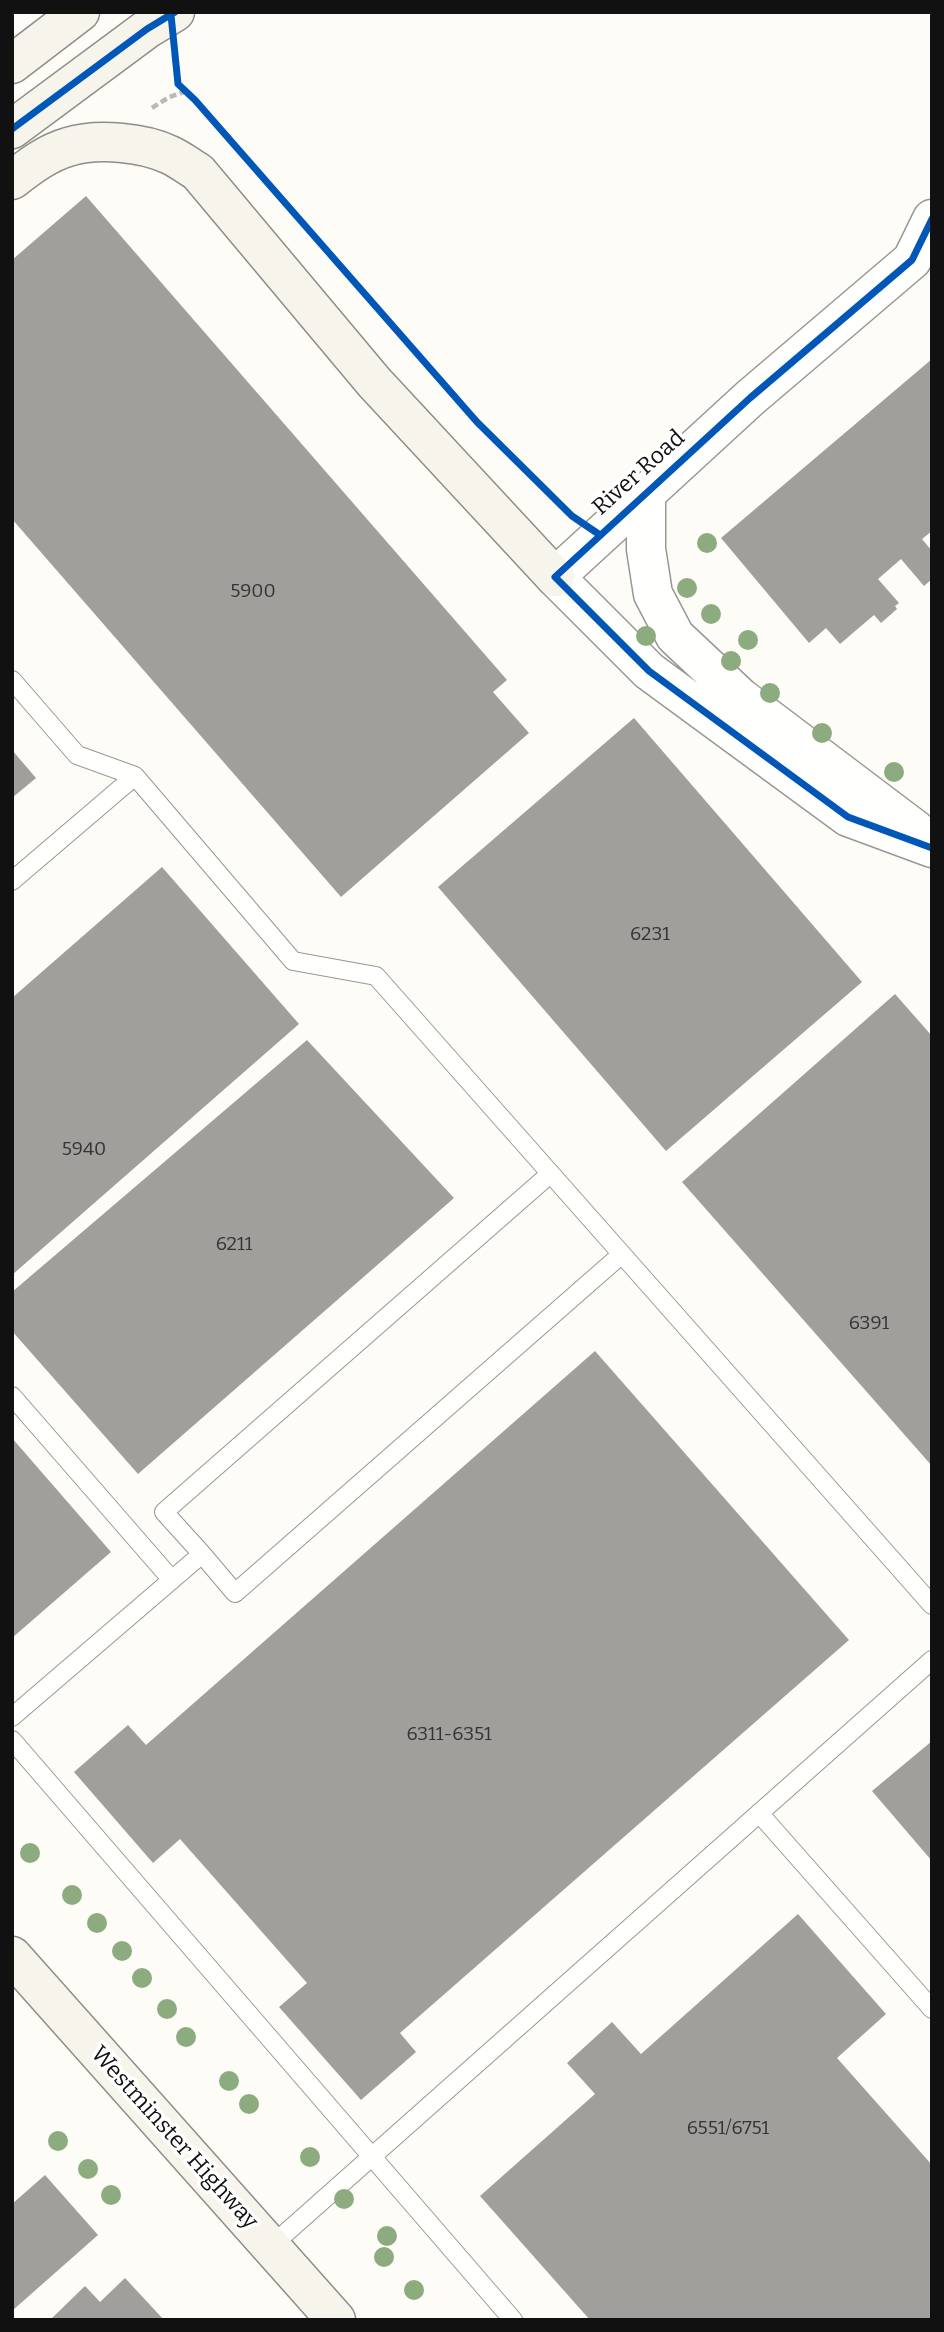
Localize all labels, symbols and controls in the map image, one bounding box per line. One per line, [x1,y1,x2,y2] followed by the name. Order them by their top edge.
[587,424,691,522] street label: River Road
[230,581,276,603] house number: 5900
[630,924,670,946] house number: 6231
[62,1139,106,1161] house number: 5940
[216,1234,252,1256] house number: 6211
[849,1313,889,1335] house number: 6391
[406,1724,492,1746] house number: 6311-6351
[84,2041,264,2235] street label: Westminster Highway
[687,2118,769,2140] house number: 6551/6751

